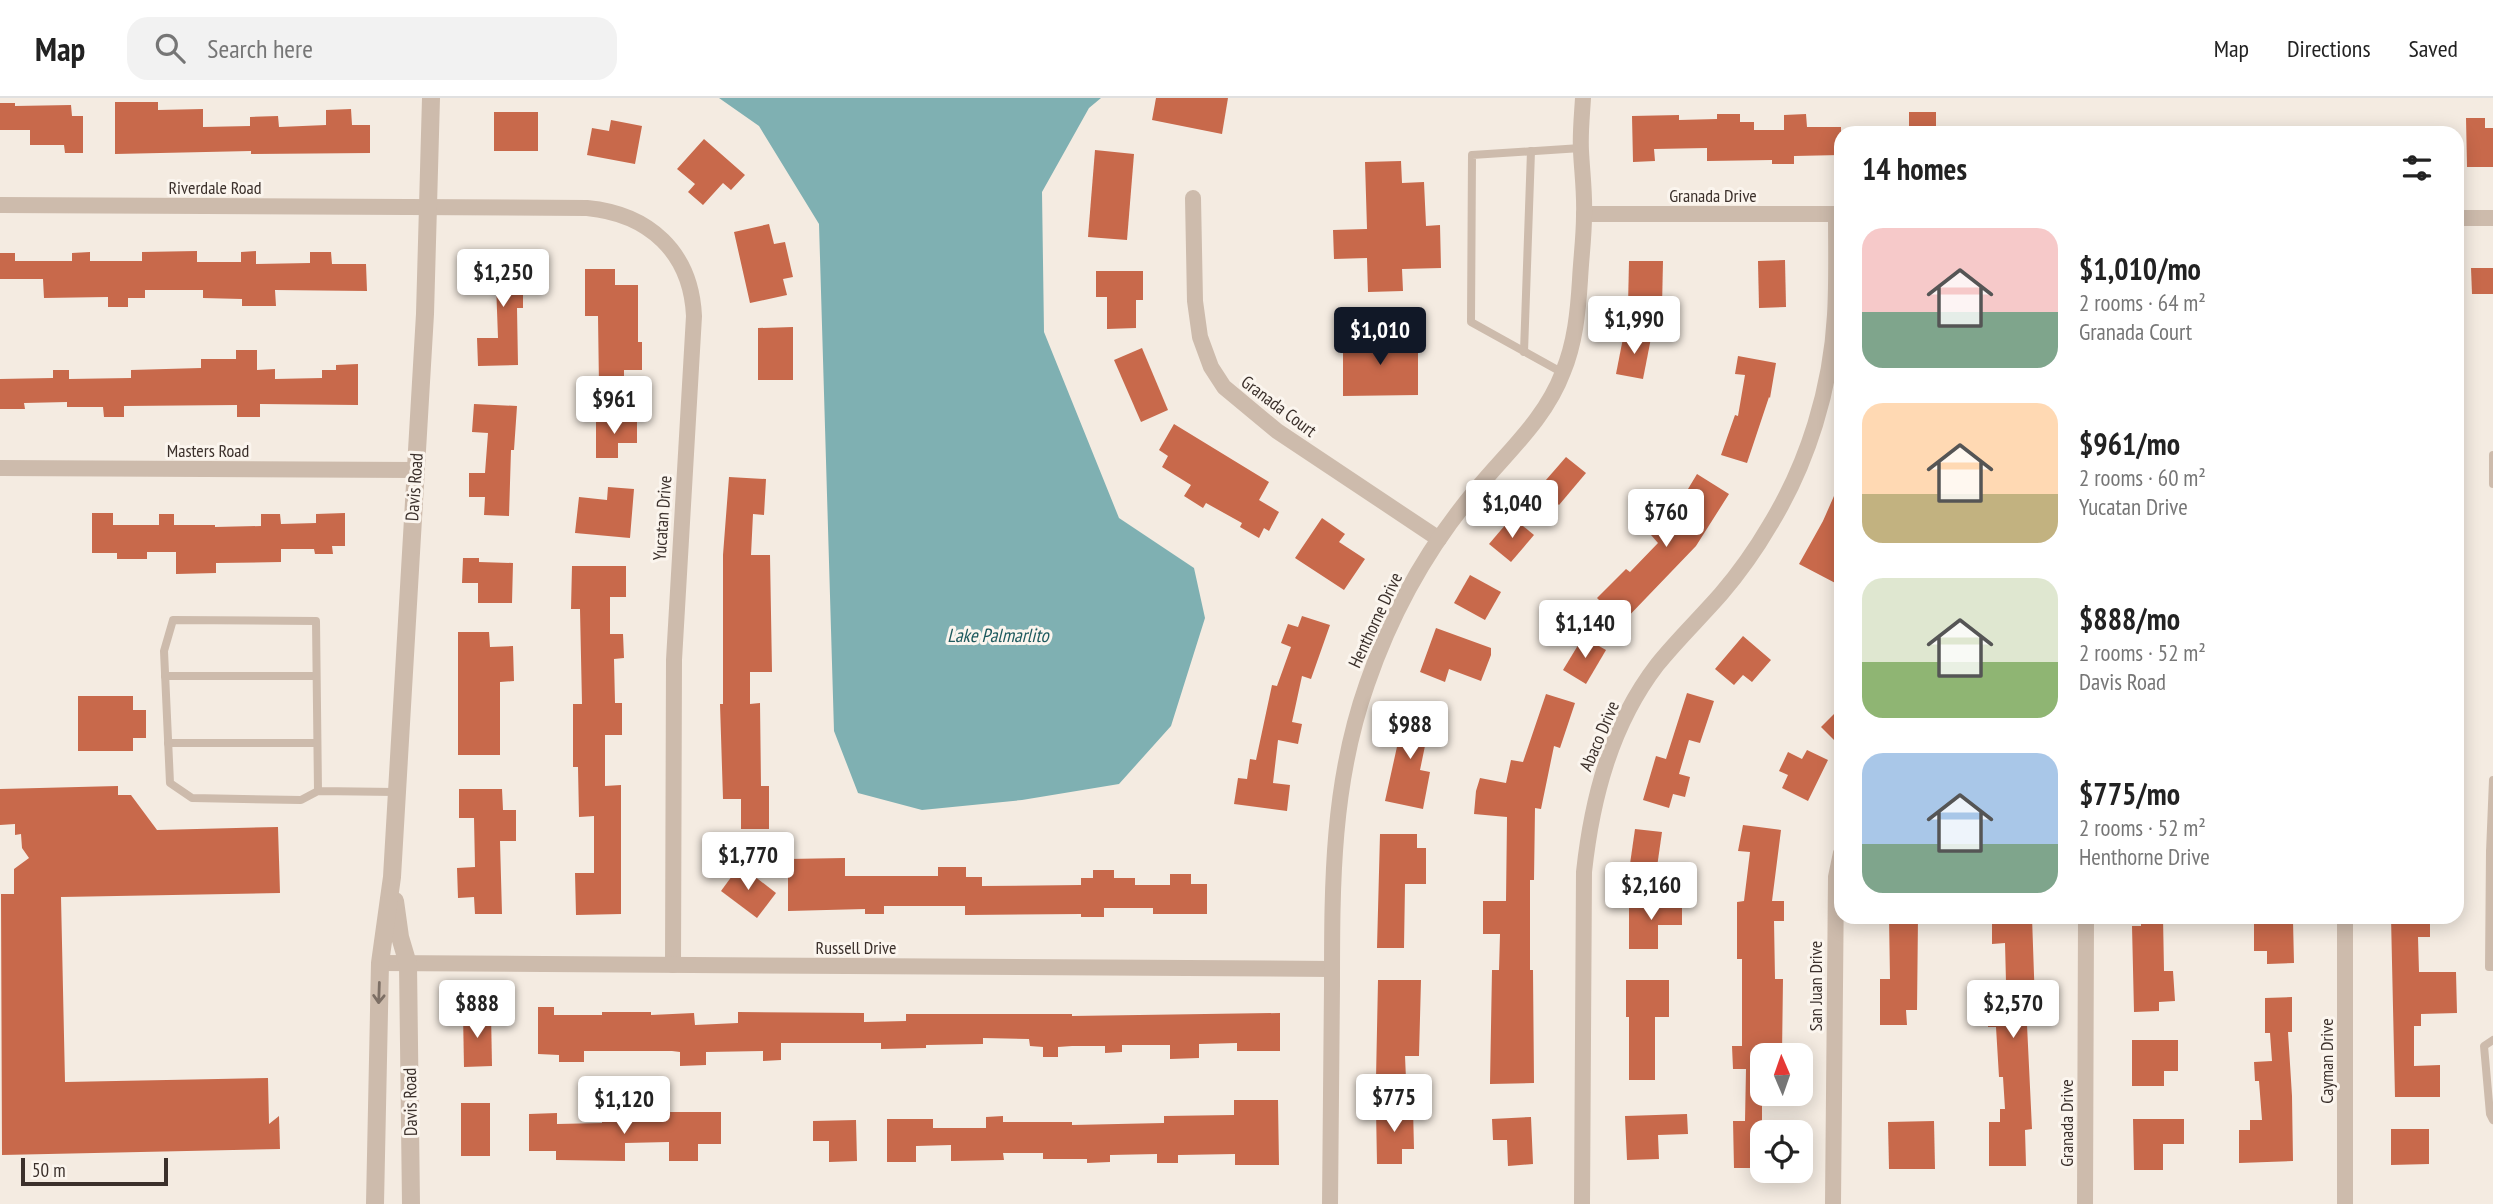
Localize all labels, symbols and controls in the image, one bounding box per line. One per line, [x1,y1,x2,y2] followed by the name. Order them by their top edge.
[127,17,617,80] search box
[35,27,85,70] text: Map
[151,29,189,67] icon: search
[207,32,313,65] text: Search here
[2214,33,2249,64] text: Map
[2287,33,2371,64] text: Directions
[2409,33,2458,64] text: Saved
[1862,149,1967,188] text: 14 homes
[2398,149,2436,187] icon: filters
[168,176,262,199] street label: Riverdale Road
[1669,184,1757,207] street label: Granada Drive
[2079,249,2201,288] text: $1,010/mo
[446,250,560,309] pin: $1,250
[1918,256,2002,340] icon: home
[473,257,533,286] text: $1,250
[2079,288,2206,317] text: 2 rooms · 64 m²
[1577,296,1691,356] pin: $1,990
[1604,304,1664,333] text: $1,990
[1323,308,1437,367] pin: $1,010
[1350,315,1410,344] text: $1,010
[2079,317,2192,346] text: Granada Court
[1237,370,1321,442] street label: Granada Court
[573,376,655,436] pin: $961
[592,384,636,413] text: $961
[2079,424,2180,463] text: $961/mo
[1918,431,2002,515] icon: home
[167,439,249,462] street label: Masters Road
[400,452,428,522] street label: Davis Road
[2079,463,2206,492] text: 2 rooms · 60 m²
[648,475,676,561] street label: Yucatan Drive
[1455,480,1569,540] pin: $1,040
[1482,488,1542,517] text: $1,040
[1625,490,1707,549] pin: $760
[2079,492,2188,521] text: Yucatan Drive
[1644,497,1688,526] text: $760
[1343,569,1407,671] street label: Henthorne Drive
[2079,599,2180,638] text: $888/mo
[1528,601,1642,660] pin: $1,140
[1918,606,2002,690] icon: home
[1555,608,1615,637] text: $1,140
[947,623,1050,647] water label: Lake Palmarlito
[2079,638,2206,667] text: 2 rooms · 52 m²
[2079,667,2166,696] text: Davis Road
[1574,697,1624,775] street label: Abaco Drive
[1369,702,1451,761] pin: $988
[1388,709,1432,738] text: $988
[2079,774,2180,813] text: $775/mo
[1918,781,2002,865] icon: home
[2079,813,2206,842] text: 2 rooms · 52 m²
[691,832,805,892] pin: $1,770
[718,840,778,869] text: $1,770
[2079,842,2210,871] text: Henthorne Drive
[1594,862,1708,922] pin: $2,160
[1621,870,1681,899] text: $2,160
[816,936,896,959] street label: Russell Drive
[1804,941,1827,1031] street label: San Juan Drive
[372,981,385,1004] one-way arrow
[436,981,518,1040] pin: $888
[1956,981,2070,1040] pin: $2,570
[455,988,499,1017] text: $888
[1983,988,2043,1017] text: $2,570
[2315,1018,2338,1104] street label: Cayman Drive
[1750,1043,1813,1106] north arrow
[1750,1043,1813,1183] map controls
[398,1068,422,1136] street label: Davis Road
[1353,1074,1435,1134] pin: $775
[567,1076,681,1136] pin: $1,120
[2055,1079,2078,1167] street label: Granada Drive
[1372,1082,1416,1111] text: $775
[594,1084,654,1113] text: $1,120
[1750,1120,1813,1183] button: locate
[21,1155,168,1187] scale bar
[32,1158,66,1182] text: 50 m

